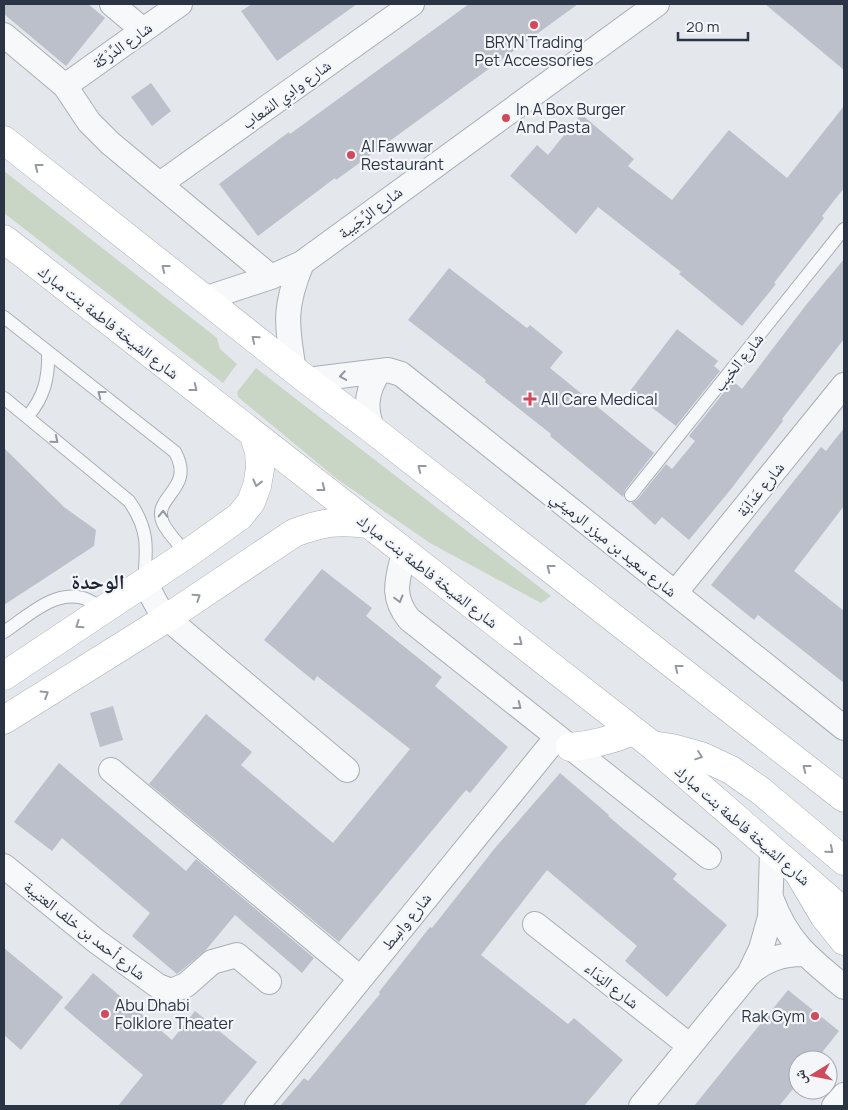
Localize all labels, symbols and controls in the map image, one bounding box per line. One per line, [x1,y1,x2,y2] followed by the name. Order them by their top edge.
[678,10,748,42] scale bar
[88,16,156,74] street label: شارع الدِّرْكَة
[686,16,719,37] text: 20 m
[528,19,540,31] marker: BRYN Trading Pet Accessories
[475,31,593,71] place label: BRYN Trading Pet Accessories
[237,54,336,136] street label: شارع وادِي الشعاب
[516,98,626,138] place label: In A Box Burger And Pasta
[500,112,512,124] marker: In A Box Burger And Pasta
[361,135,444,175] place label: Al Fawwar Restaurant
[345,149,357,161] marker: Al Fawwar Restaurant
[35,165,44,173] one-way arrow
[333,181,407,243] street label: شارع الرِّجَيبة
[34,260,184,384] street label: شارع الشيخة فاطمة بنت مبارك
[162,265,171,274] one-way arrow
[708,328,768,396] street label: شارع الخبب
[252,336,261,345] one-way arrow
[339,371,347,381] one-way arrow
[188,383,197,392] one-way arrow
[541,388,658,410] place label: All Care Medical
[98,391,107,399] one-way arrow
[523,392,537,406] marker: All Care Medical
[50,434,59,443] one-way arrow
[731,457,789,521] street label: شارع عَدَابَة
[418,464,427,473] one-way arrow
[252,479,263,487] one-way arrow
[316,482,326,491] one-way arrow
[545,486,682,603] street label: شارع سعيد بن ميزر الرميثي
[158,509,168,517] one-way arrow
[353,509,503,633] street label: شارع الشيخة فاطمة بنت مبارك
[547,565,556,573] one-way arrow
[71,567,125,595] district label: الوحدة
[191,594,201,603] one-way arrow
[393,595,403,603] one-way arrow
[75,619,84,629] one-way arrow
[513,636,522,644] one-way arrow
[675,665,684,673] one-way arrow
[39,691,49,700] one-way arrow
[512,701,521,709] one-way arrow
[694,750,703,760] one-way arrow
[670,760,816,890] street label: شارع الشيخة فاطمة بنت مبارك
[803,765,812,773] one-way arrow
[824,844,833,852] one-way arrow
[19,875,151,985] street label: شارع أحمد بن خلف العتيبة
[376,888,436,954] street label: شارع واسِط
[580,957,644,1013] street label: شارع النِدَاء
[115,994,234,1034] place label: Abu Dhabi Folklore Theater
[742,1005,805,1027] place label: Rak Gym
[99,1008,111,1020] marker: Abu Dhabi Folklore Theater
[809,1010,821,1022] marker: Rak Gym
[788,1050,838,1100] north arrow
[789,1068,810,1086] text: ش

